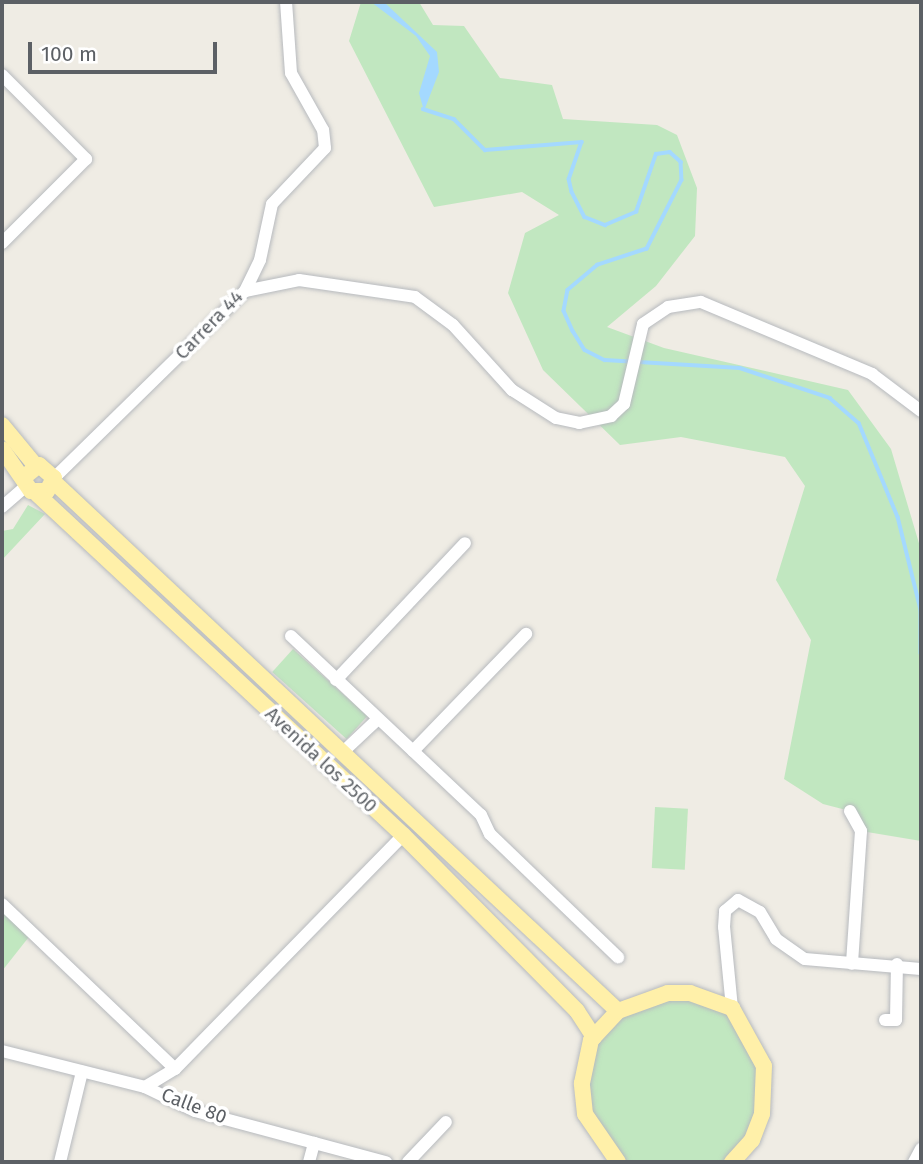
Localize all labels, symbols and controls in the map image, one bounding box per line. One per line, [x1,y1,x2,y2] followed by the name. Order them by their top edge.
[32,28,220,72] scale bar
[41,41,97,67] text: 100 m
[170,286,248,364] street label: Carrera 44
[260,702,382,818] street label: Avenida los 2500
[158,1083,230,1129] street label: Calle 80

